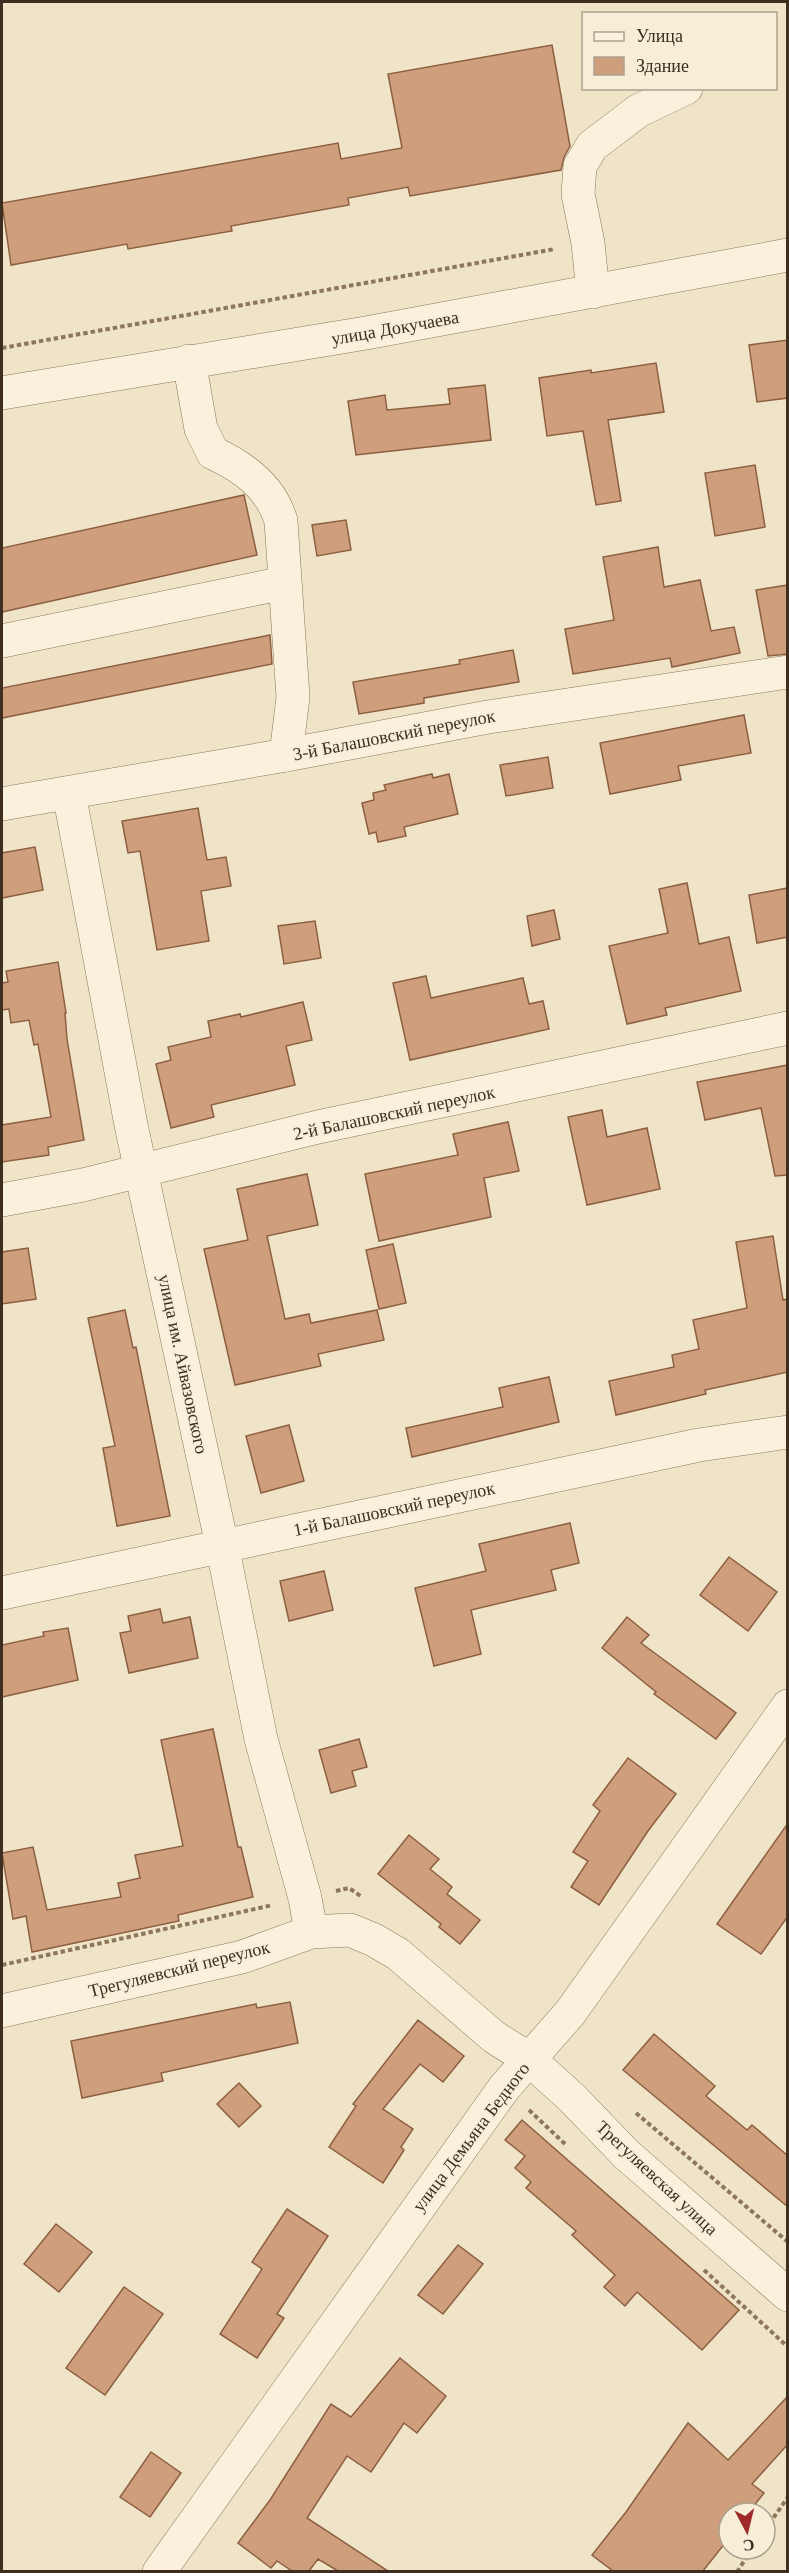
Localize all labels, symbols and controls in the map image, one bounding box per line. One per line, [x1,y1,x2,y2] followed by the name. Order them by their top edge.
[582,12,777,90] legend
[636,26,683,46] text: Улица
[636,56,689,76] text: Здание
[330,307,460,349] street label: улица Докучаева
[291,706,497,764] street label: 3-й Балашовский переулок
[291,1082,497,1144] street label: 2-й Балашовский переулок
[154,1272,212,1456] street label: улица им. Айвазовского
[291,1478,497,1540] street label: 1-й Балашовский переулок
[86,1937,272,2001] street label: Трегуляевский переулок
[408,2059,534,2215] street label: улица Демьяна Бедного
[592,2117,722,2239] street label: Трегуляевская улица
[717,2501,777,2561] north arrow
[742,2536,756,2555] text: С

